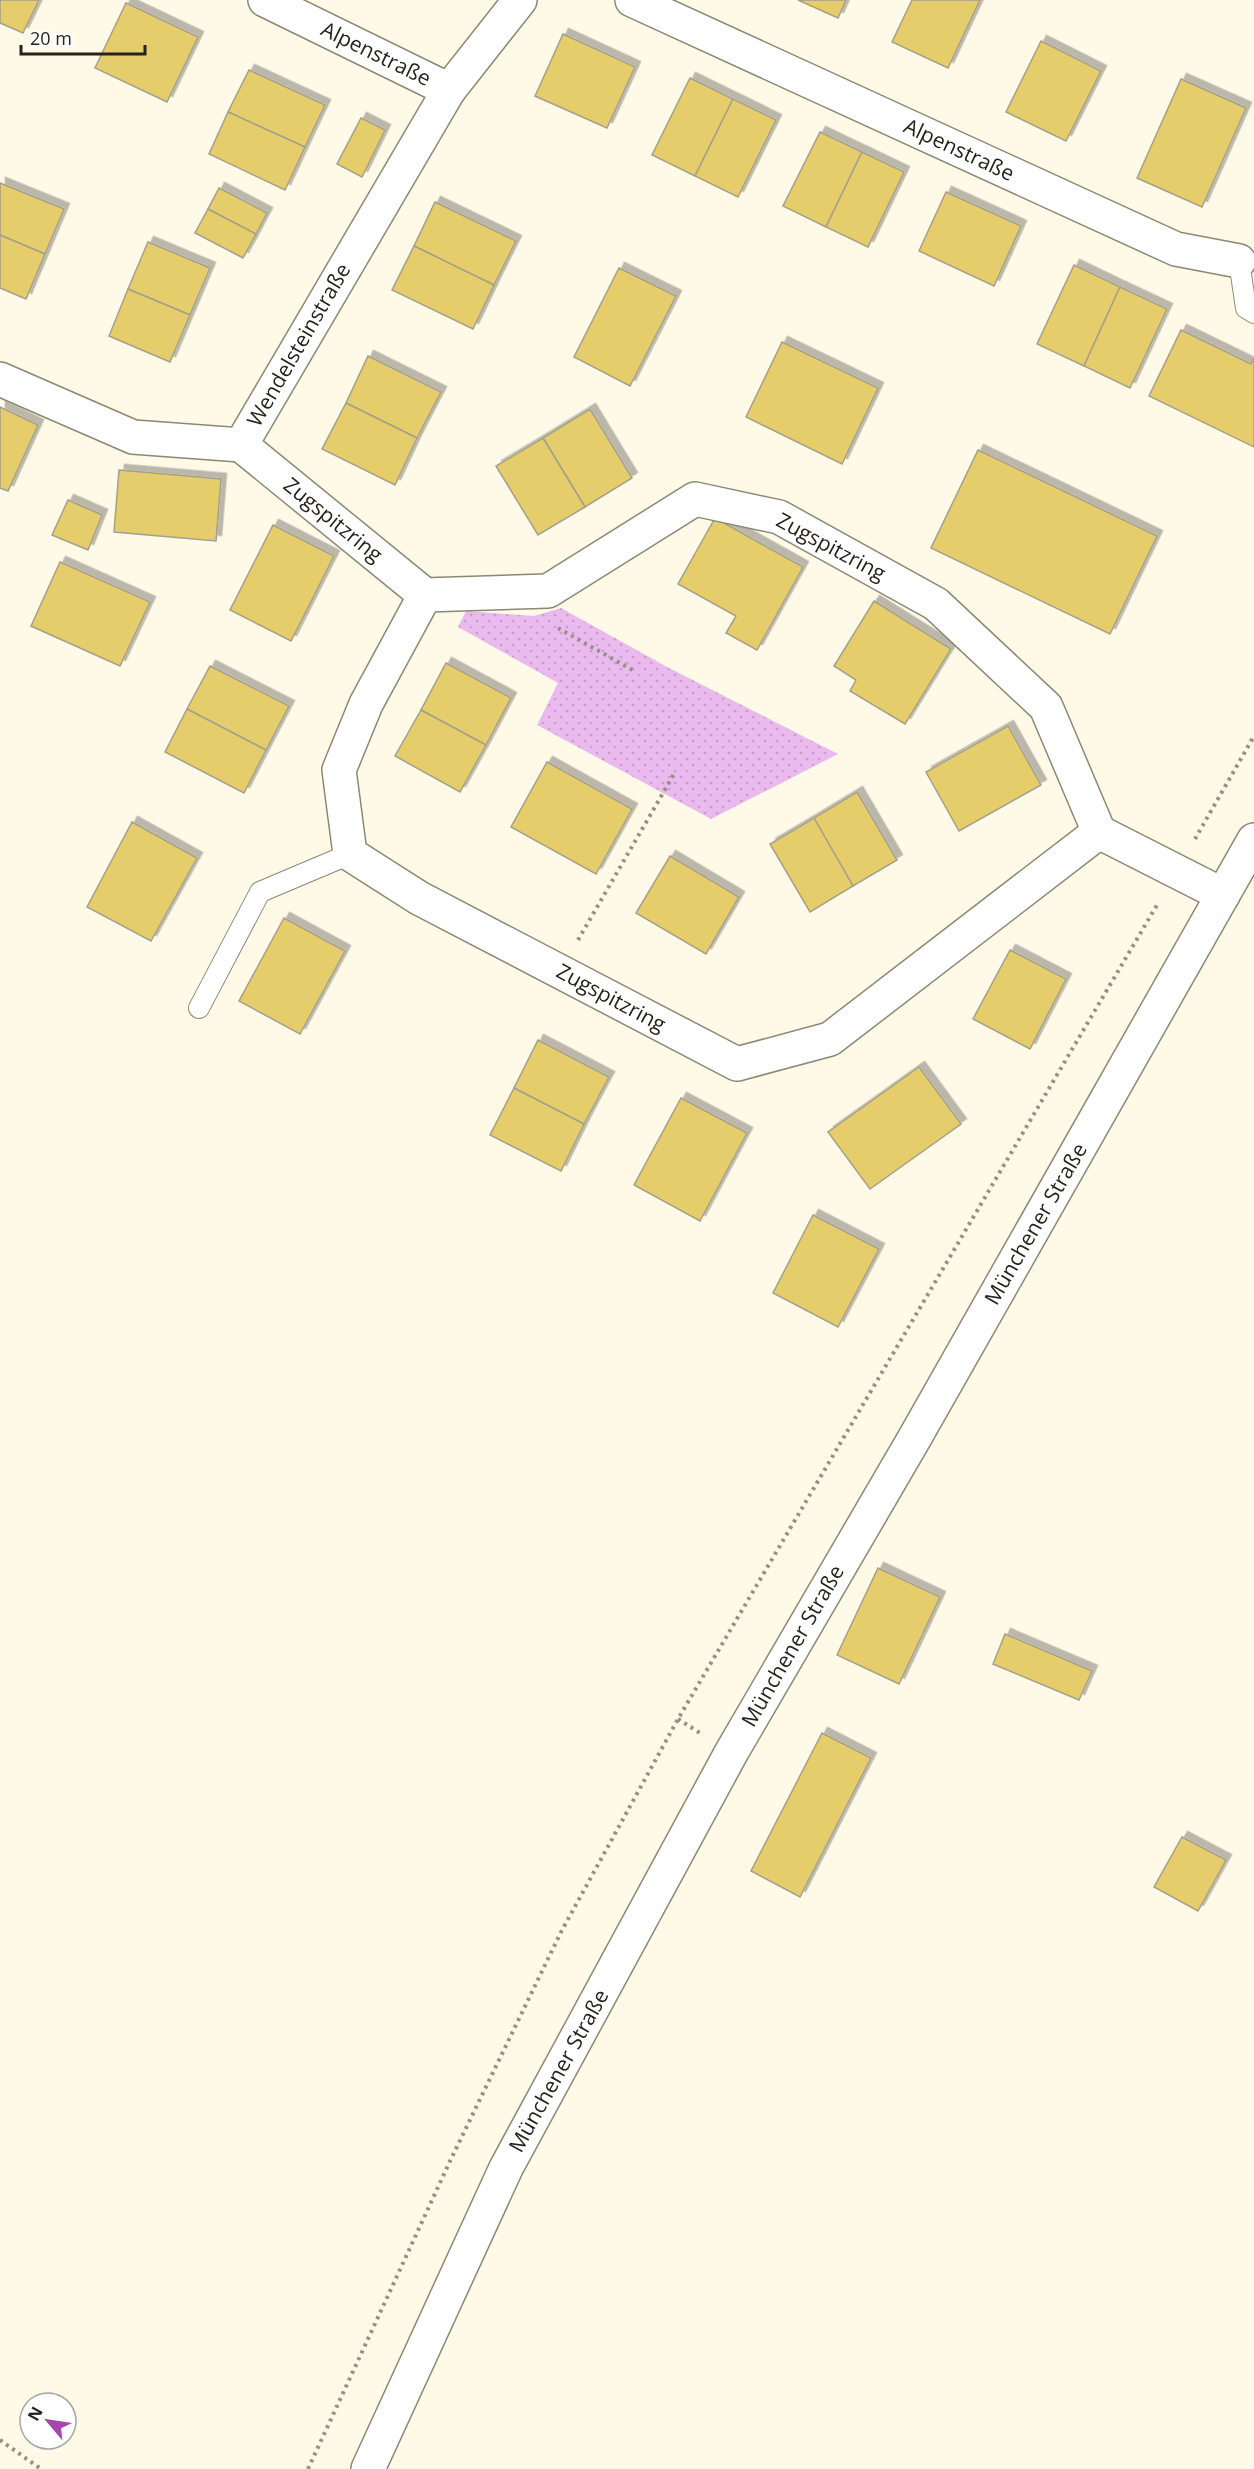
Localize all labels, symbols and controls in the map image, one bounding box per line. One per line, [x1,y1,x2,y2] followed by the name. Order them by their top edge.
[317,14,436,92] street label: Alpenstraße
[21,18,146,56] scale bar
[30,26,72,50] text: 20 m
[900,111,1019,187] street label: Alpenstraße
[240,258,356,431] street label: Wendelsteinstraße
[278,471,389,568] street label: Zugspitzring
[772,506,891,587] street label: Zugspitzring
[552,957,671,1038] street label: Zugspitzring
[977,1138,1093,1309] street label: Münchener Straße
[734,1560,850,1731] street label: Münchener Straße
[502,1984,615,2157] street label: Münchener Straße
[18,2391,78,2451] north arrow
[22,2403,48,2425] text: N

